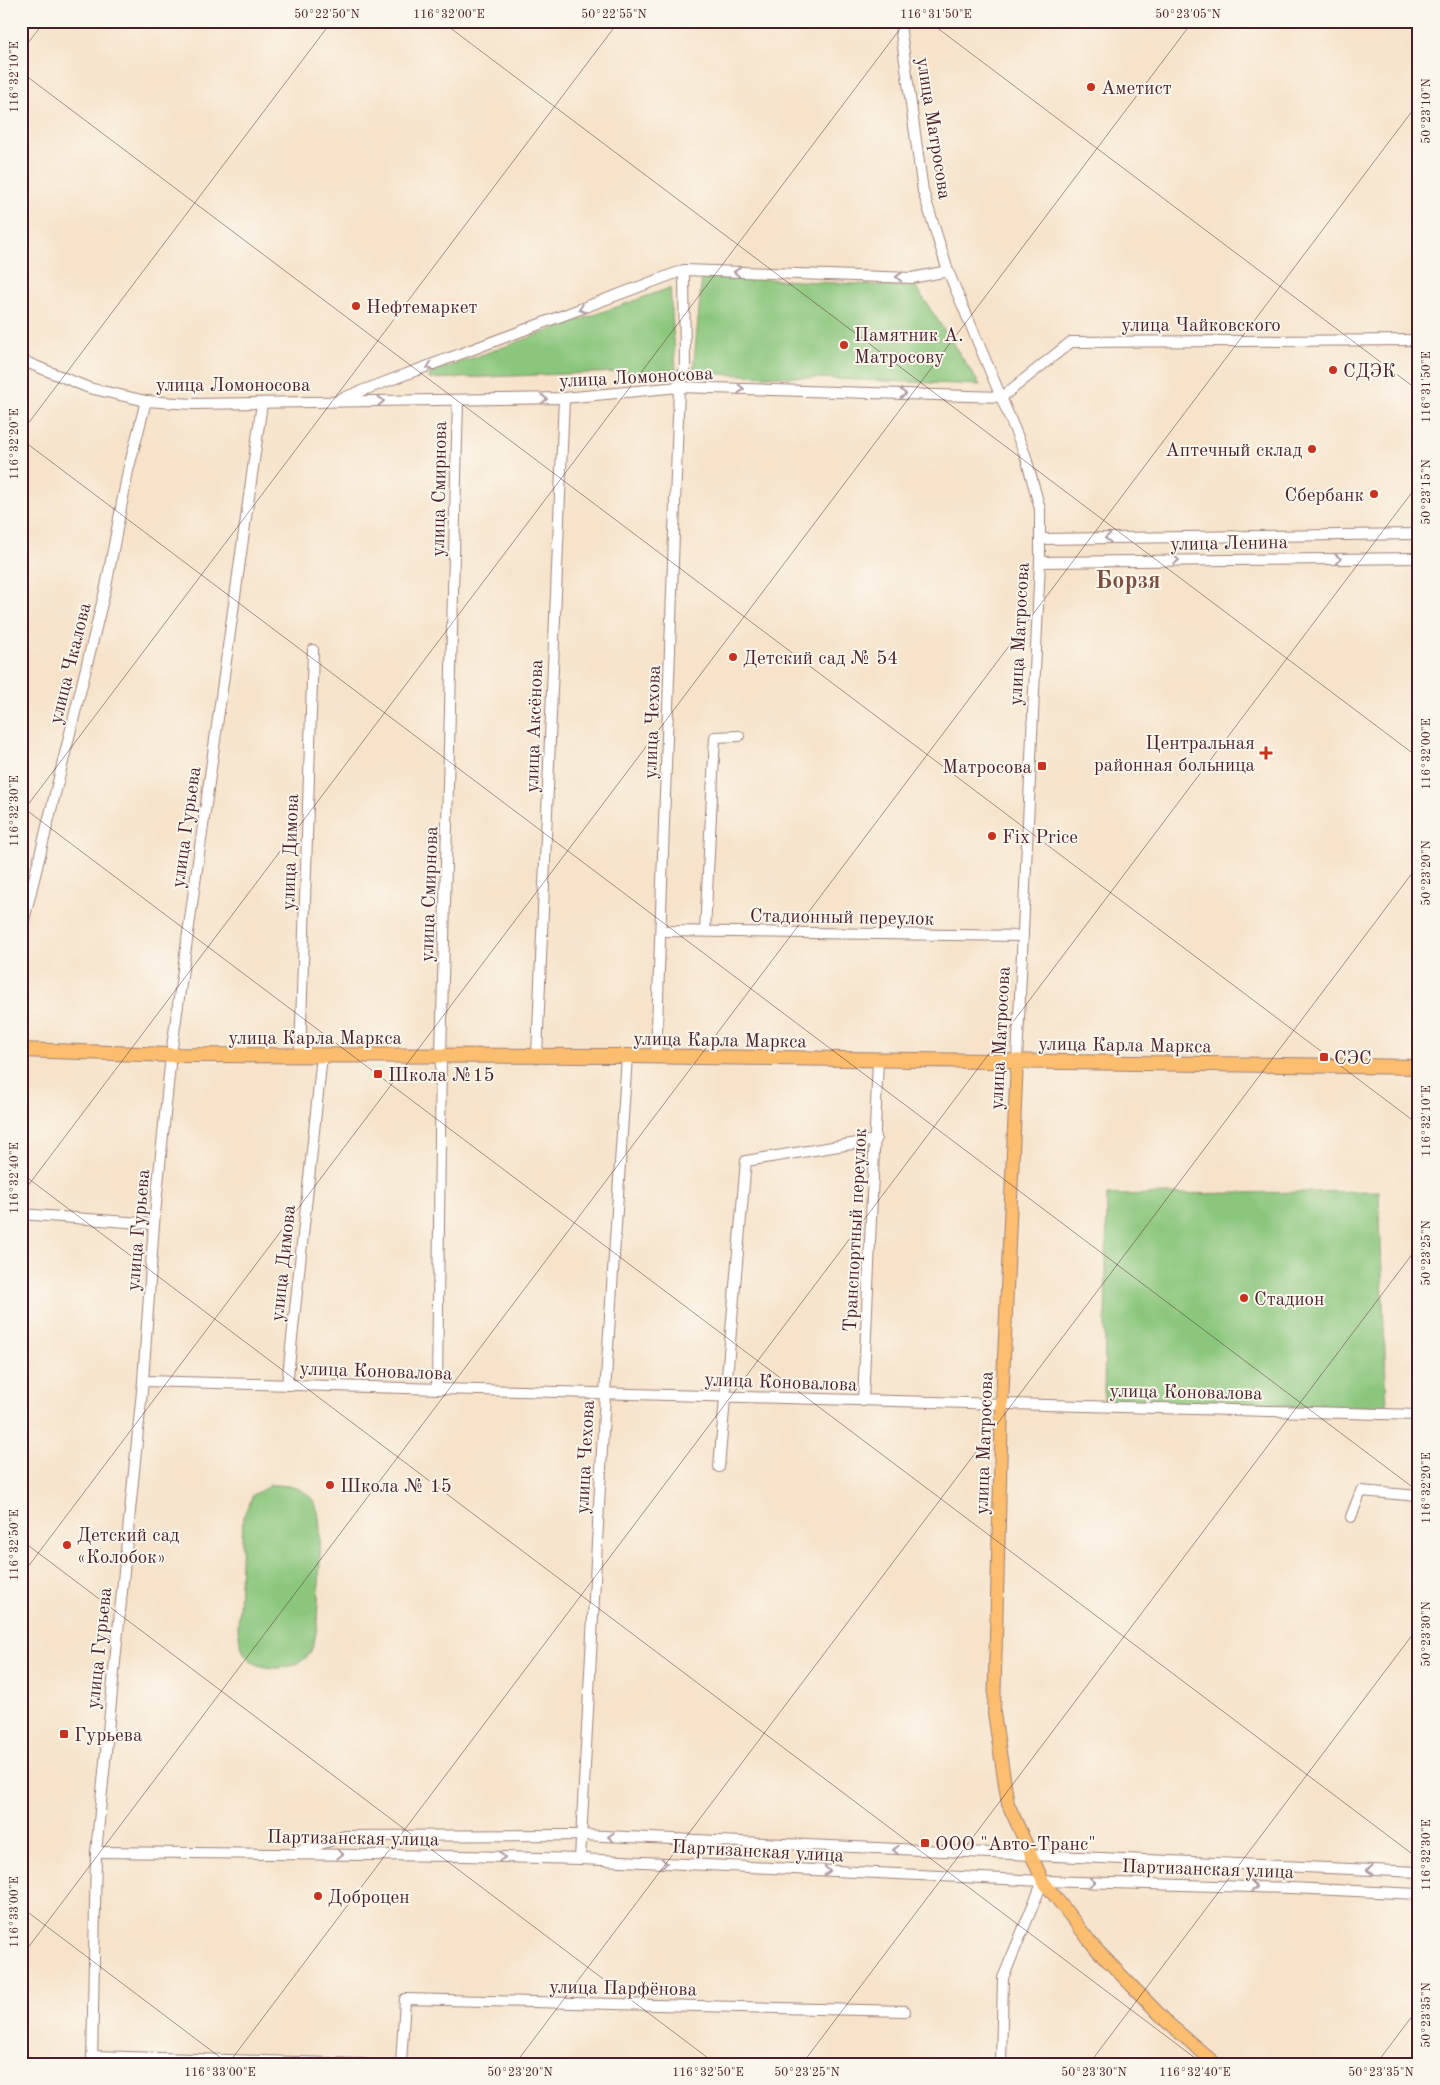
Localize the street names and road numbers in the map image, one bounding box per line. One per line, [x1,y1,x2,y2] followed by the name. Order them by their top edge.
[912,56,953,201] street label: улица Матросова
[1121,317,1281,336] street label: улица Чайковского
[558,365,714,392] street label: улица Ломоносова
[156,377,311,396] street label: улица Ломоносова
[430,420,451,557] street label: улица Смирнова
[1170,534,1289,555] street label: улица Ленина
[1007,561,1034,706] street label: улица Матросова
[47,600,96,726] street label: улица Чкалова
[524,659,547,793] street label: улица Аксёнова
[642,664,665,779] street label: улица Чехова
[170,765,205,889] street label: улица Гурьева
[280,793,303,911] street label: улица Димова
[419,825,442,962] street label: улица Смирнова
[750,907,935,930] street label: Стадионный переулок
[988,965,1015,1110] street label: улица Матросова
[228,1030,402,1049] street label: улица Карла Маркса
[633,1030,808,1053] street label: улица Карла Маркса
[1038,1035,1213,1058] street label: улица Карла Маркса
[842,1127,871,1332] street label: Транспортный переулок
[125,1168,154,1292] street label: улица Гурьева
[269,1203,300,1322] street label: улица Димова
[299,1360,453,1385] street label: улица Коновалова
[973,1370,998,1515] street label: улица Матросова
[704,1371,858,1396] street label: улица Коновалова
[1109,1383,1263,1404] street label: улица Коновалова
[574,1399,599,1515] street label: улица Чехова
[85,1586,116,1710] street label: улица Гурьева
[267,1828,440,1851] street label: Партизанская улица
[671,1838,845,1867] street label: Партизанская улица
[1121,1858,1295,1883] street label: Партизанская улица
[549,1979,698,2000] street label: улица Парфёнова

